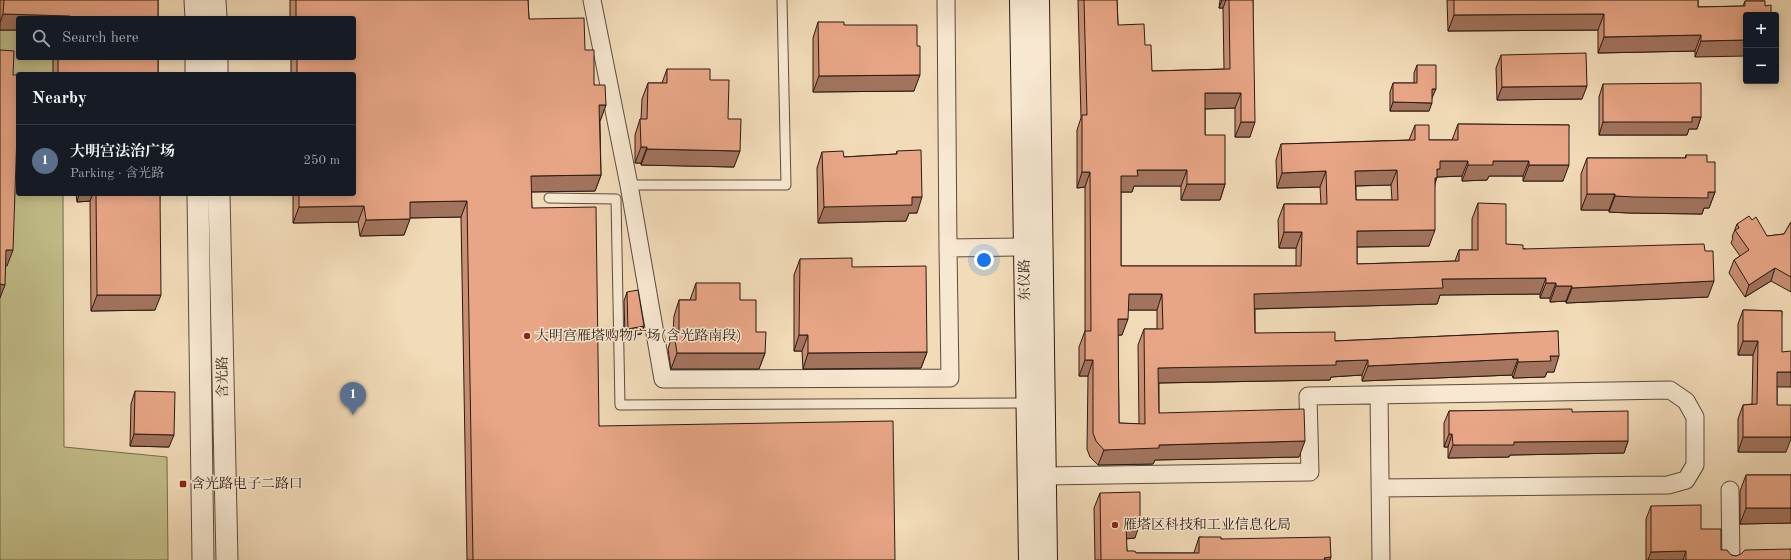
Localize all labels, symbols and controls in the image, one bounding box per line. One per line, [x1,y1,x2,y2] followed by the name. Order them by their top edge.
[1743,12,1779,84] map controls
[1743,12,1779,48] button: +
[16,16,356,60] search box
[30,27,52,49] icon: search
[62,31,139,46] text: Search here
[1743,48,1779,84] button: −
[32,90,87,107] text: Nearby
[70,145,175,160] text: 大明宫法治广场
[41,154,49,167] text: 1
[303,154,340,167] text: 250 m
[70,167,164,180] text: Parking · 含光路
[974,250,994,270] your location
[1017,259,1032,301] street label: 东仪路
[535,328,741,343] place label: 大明宫雁塔购物广场(含光路南段)
[522,331,532,341] marker: 大明宫雁塔购物广场(含光路南段)
[215,356,230,398] street label: 含光路
[340,382,366,415] pin: 1
[191,476,303,491] place label: 含光路电子二路口
[178,479,188,489] marker: 含光路电子二路口
[1123,517,1291,532] place label: 雁塔区科技和工业信息化局
[1110,520,1120,530] marker: 雁塔区科技和工业信息化局

